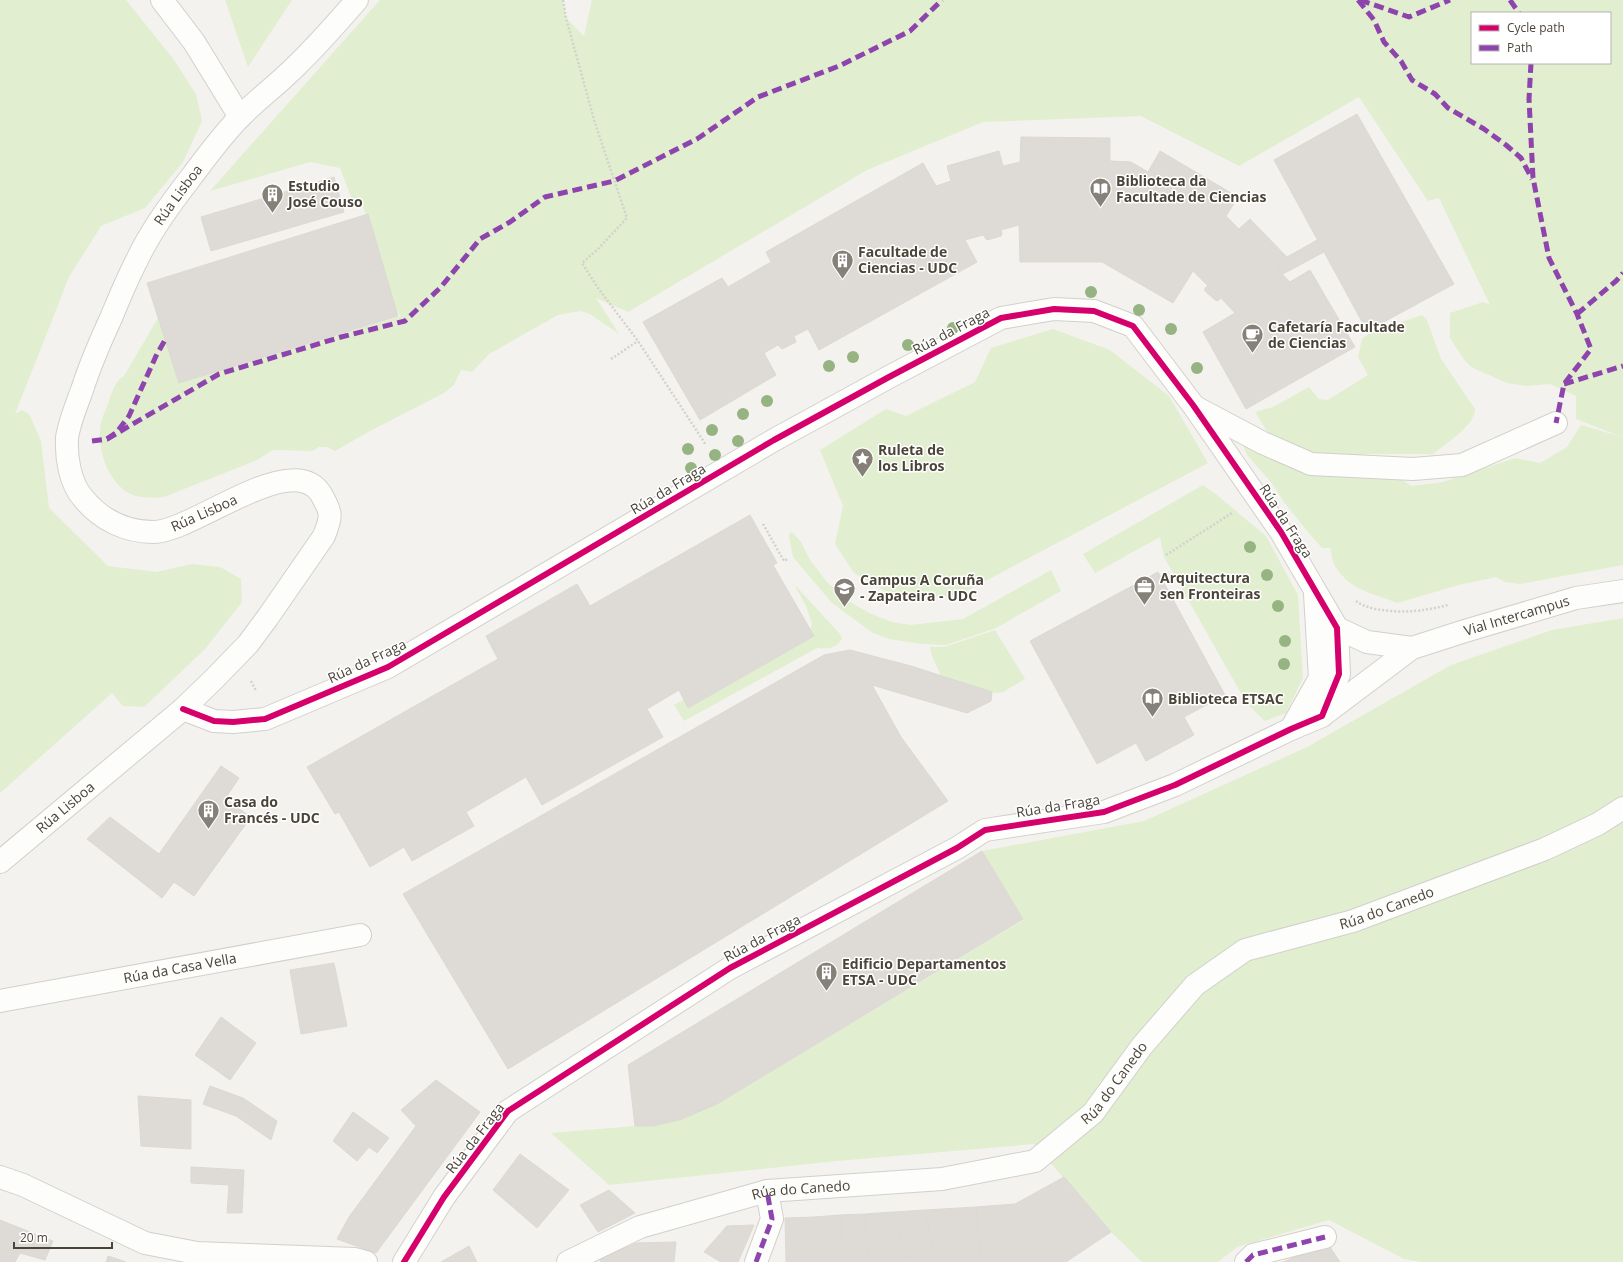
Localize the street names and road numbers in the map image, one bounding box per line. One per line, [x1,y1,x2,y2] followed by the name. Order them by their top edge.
[149,160,206,229] street label: Rúa Lisboa
[909,302,993,359] street label: Rúa da Fraga
[627,459,709,519] street label: Rúa da Fraga
[1255,480,1317,561] street label: Rúa da Fraga
[168,489,240,536] street label: Rúa Lisboa
[1461,590,1572,640] street label: Vial Intercampus
[324,634,409,687] street label: Rúa da Fraga
[32,777,98,837] street label: Rúa Lisboa
[1015,789,1101,822] street label: Rúa da Fraga
[1337,882,1436,933] street label: Rúa do Canedo
[720,909,804,966] street label: Rúa da Fraga
[122,948,238,987] street label: Rúa da Casa Vella
[1076,1038,1151,1128] street label: Rúa do Canedo
[441,1098,508,1177] street label: Rúa da Fraga
[749,1175,851,1204] street label: Rúa do Canedo

